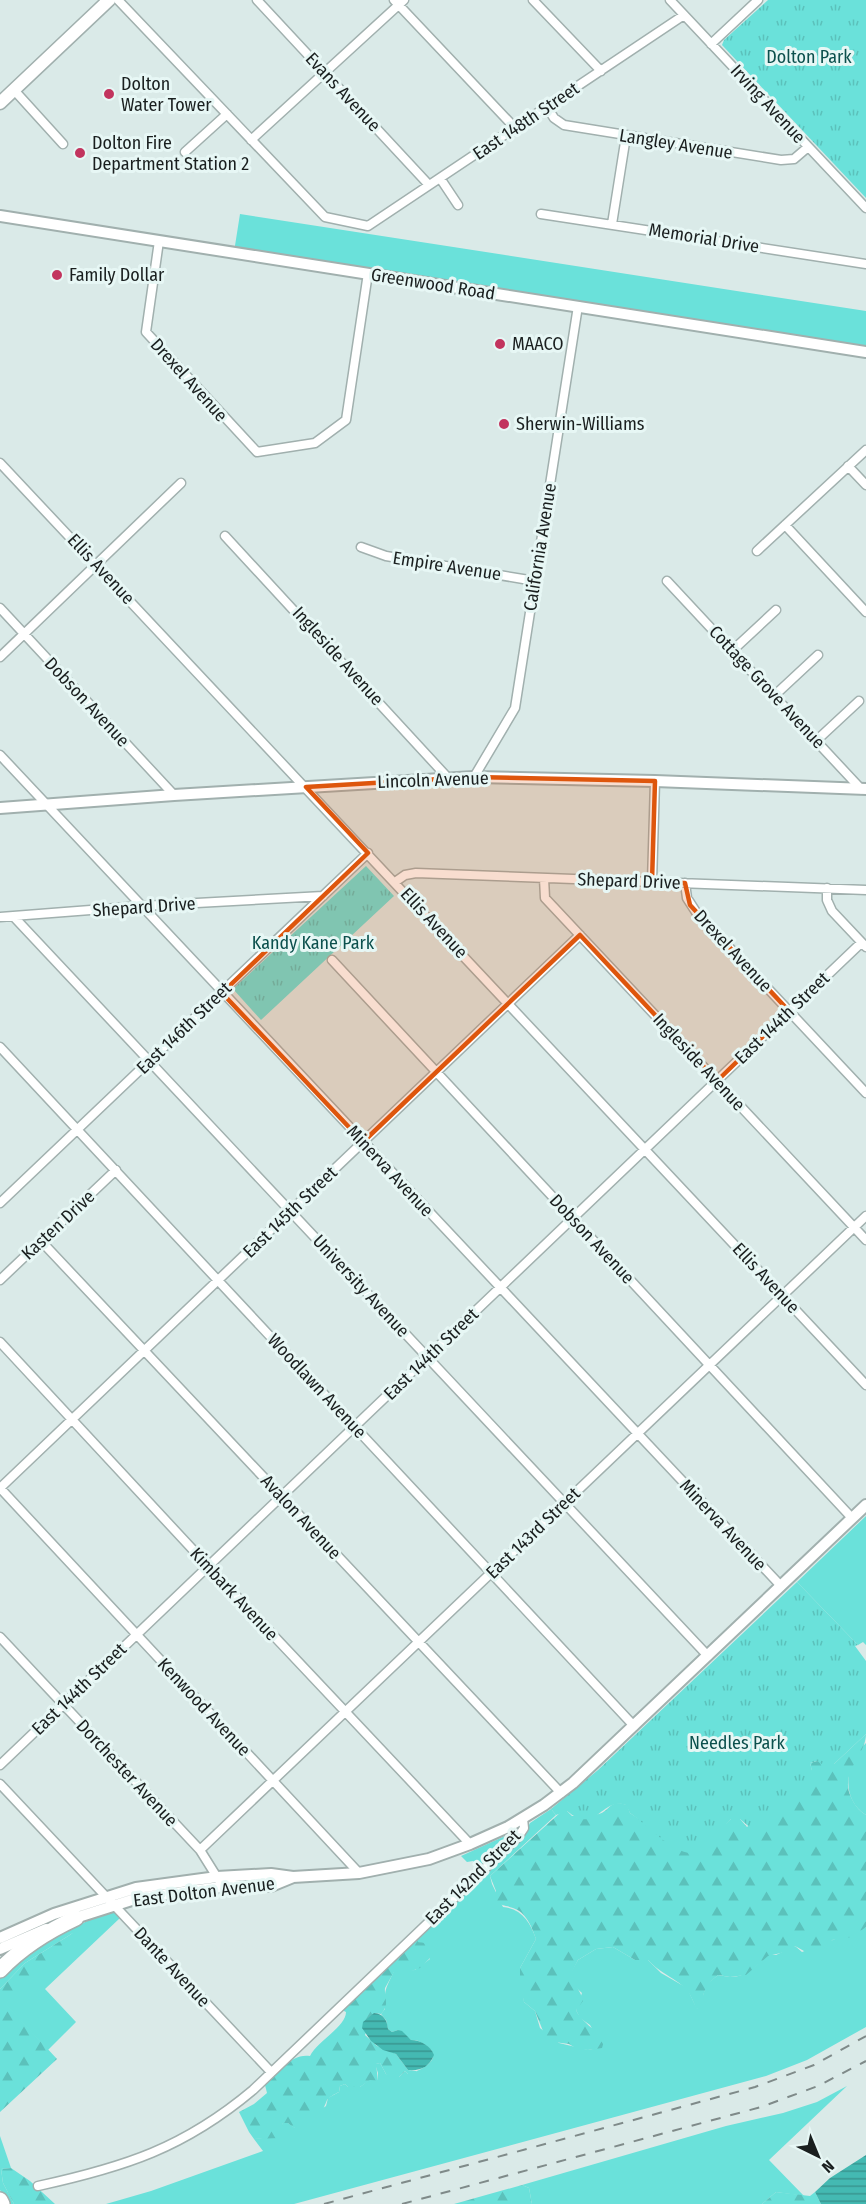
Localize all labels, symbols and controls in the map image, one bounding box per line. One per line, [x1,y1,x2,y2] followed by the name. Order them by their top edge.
[766,46,852,68] park label: Dolton Park
[301,48,385,136] street label: Evans Avenue
[726,60,810,148] street label: Irving Avenue
[121,73,212,116] place label: Dolton Water Tower
[469,77,583,165] street label: East 148th Street
[102,87,116,101] marker: Dolton Water Tower
[618,124,734,164] street label: Langley Avenue
[92,132,249,175] place label: Dolton Fire Department Station 2
[73,146,87,160] marker: Dolton Fire Department Station 2
[647,218,761,258] street label: Memorial Drive
[369,263,497,305] street label: Greenwood Road
[69,264,165,286] place label: Family Dollar
[50,268,64,282] marker: Family Dollar
[512,333,564,355] place label: MAACO
[146,334,232,426] street label: Drexel Avenue
[493,337,507,351] marker: MAACO
[516,413,645,435] place label: Sherwin-Williams
[497,417,511,431] marker: Sherwin-Williams
[519,481,561,612] street label: California Avenue
[63,529,139,609] street label: Ellis Avenue
[391,547,503,585] street label: Empire Avenue
[288,602,388,710] street label: Ingleside Avenue
[704,621,830,753] street label: Cottage Grove Avenue
[40,653,134,751] street label: Dobson Avenue
[377,767,489,793] street label: Lincoln Avenue
[577,868,681,894] street label: Shepard Drive
[396,883,472,963] street label: Ellis Avenue
[92,892,196,922] street label: Shepard Drive
[689,905,777,997] street label: Drexel Avenue
[252,932,375,954] park label: Kandy Kane Park
[730,967,834,1069] street label: East 144th Street
[132,977,236,1079] street label: East 146th Street
[648,1009,750,1115] street label: Ingleside Avenue
[342,1121,438,1221] street label: Minerva Avenue
[238,1162,342,1262] street label: East 145th Street
[17,1185,99,1264] street label: Kasten Drive
[545,1190,639,1288] street label: Dobson Avenue
[308,1230,414,1342] street label: University Avenue
[728,1238,804,1318] street label: Ellis Avenue
[379,1303,483,1405] street label: East 144th Street
[263,1329,371,1443] street label: Woodlawn Avenue
[256,1470,346,1564] street label: Avalon Avenue
[675,1475,771,1575] street label: Minerva Avenue
[481,1483,585,1583] street label: East 143rd Street
[185,1543,283,1645] street label: Kimbark Avenue
[27,1638,131,1740] street label: East 144th Street
[153,1653,255,1761] street label: Kenwood Avenue
[72,1715,182,1831] street label: Dorchester Avenue
[689,1732,786,1754] park label: Needles Park
[421,1825,525,1929] street label: East 142nd Street
[132,1872,276,1912] street label: East Dolton Avenue
[129,1922,215,2012] street label: Dante Avenue
[788,2126,848,2186] north arrow
[818,2156,838,2177] text: N

